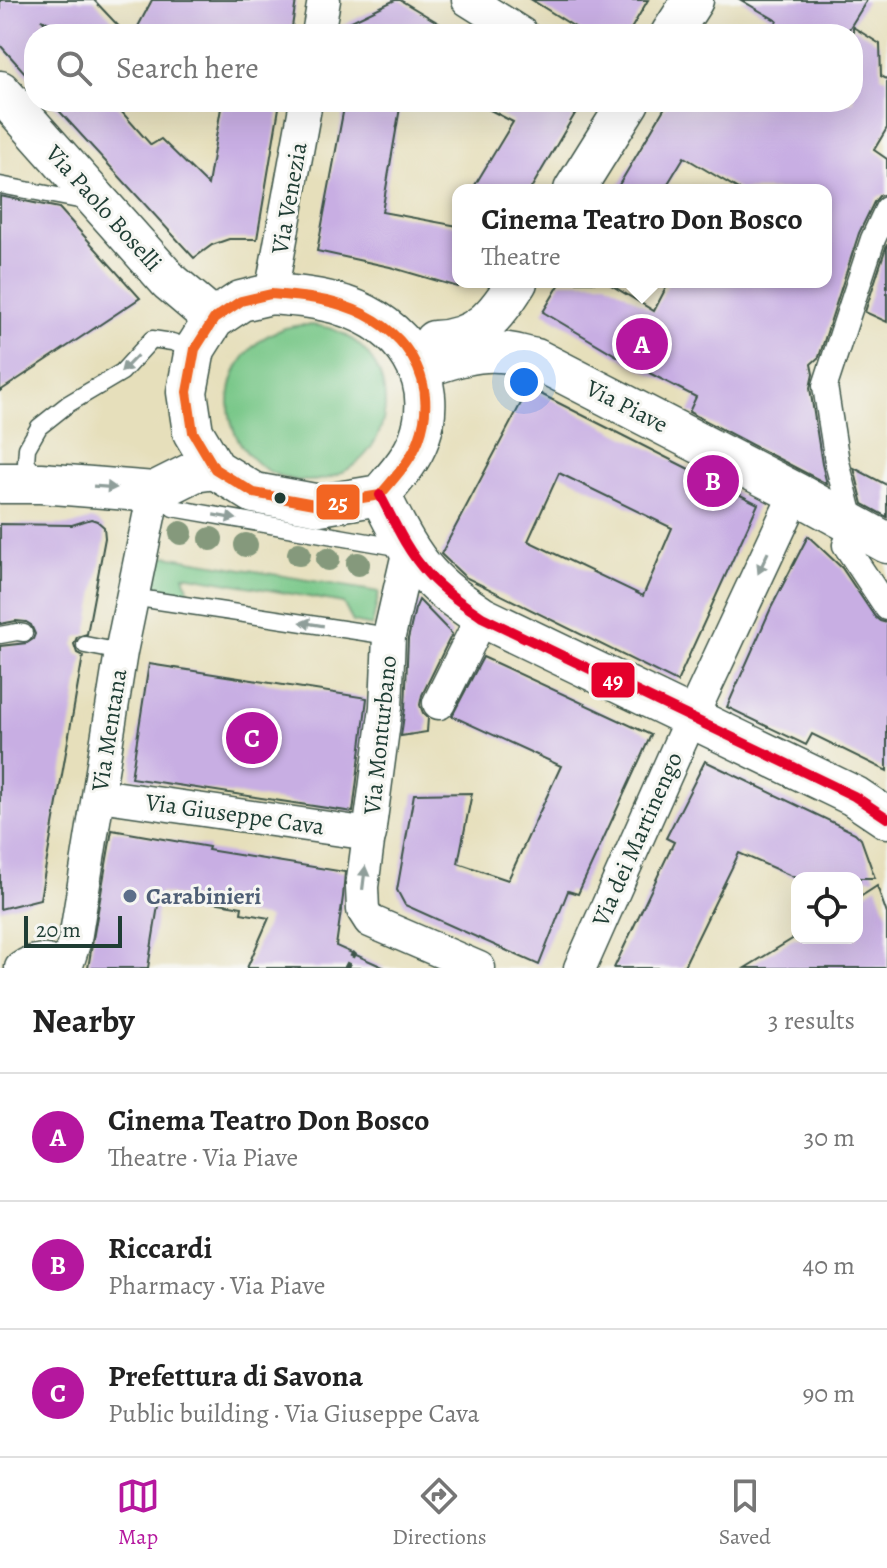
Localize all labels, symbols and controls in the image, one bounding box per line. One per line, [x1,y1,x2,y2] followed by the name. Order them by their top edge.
[24,24,863,112] search box
[52,46,96,90] icon: search
[116,48,259,88] text: Search here
[38,137,169,278] street label: Via Paolo Boselli
[263,139,315,257] street label: Via Venezia
[452,184,832,288] popup
[481,199,803,239] text: Cinema Teatro Don Bosco
[481,239,561,274] text: Theatre
[616,314,668,374] pin: A
[120,354,139,373] one-way arrow
[504,362,544,402] your location
[580,371,673,440] street label: Via Piave
[687,451,739,511] pin: B
[93,481,118,494] one-way arrow
[315,483,361,521] line badge: 25
[328,488,348,518] text: 25
[272,490,288,506] unlabelled marker
[213,512,238,524] one-way arrow
[756,552,770,575] one-way arrow
[299,617,324,630] one-way arrow
[356,654,404,817] street label: Via Monturbano
[590,661,636,699] line badge: 49
[83,666,135,795] street label: Via Mentana
[603,666,623,696] text: 49
[226,708,278,768] pin: C
[584,747,690,932] street label: Via dei Martinengo
[143,785,327,842] street label: Via Giuseppe Cava
[357,865,370,890] one-way arrow
[791,872,863,944] map controls
[791,872,863,944] button: locate
[146,880,261,912] place label: Carabinieri
[121,887,139,905] marker: Carabinieri
[24,912,122,948] scale bar
[36,915,81,945] text: 20 m
[32,997,135,1044] text: Nearby
[768,1003,855,1038] text: 3 results
[108,1100,430,1140] text: Cinema Teatro Don Bosco
[50,1120,66,1155] text: A
[804,1120,855,1155] text: 30 m
[108,1140,298,1175] text: Theatre · Via Piave
[108,1228,212,1268] text: Riccardi
[50,1248,66,1283] text: B
[803,1248,855,1283] text: 40 m
[108,1268,325,1303] text: Pharmacy · Via Piave
[108,1356,363,1396] text: Prefettura di Savona
[50,1376,66,1411] text: C
[803,1376,855,1411] text: 90 m
[108,1396,480,1431] text: Public building · Via Giuseppe Cava
[116,1474,160,1552] tab: Map
[392,1474,487,1552] tab: Directions
[719,1474,771,1552] tab: Saved

